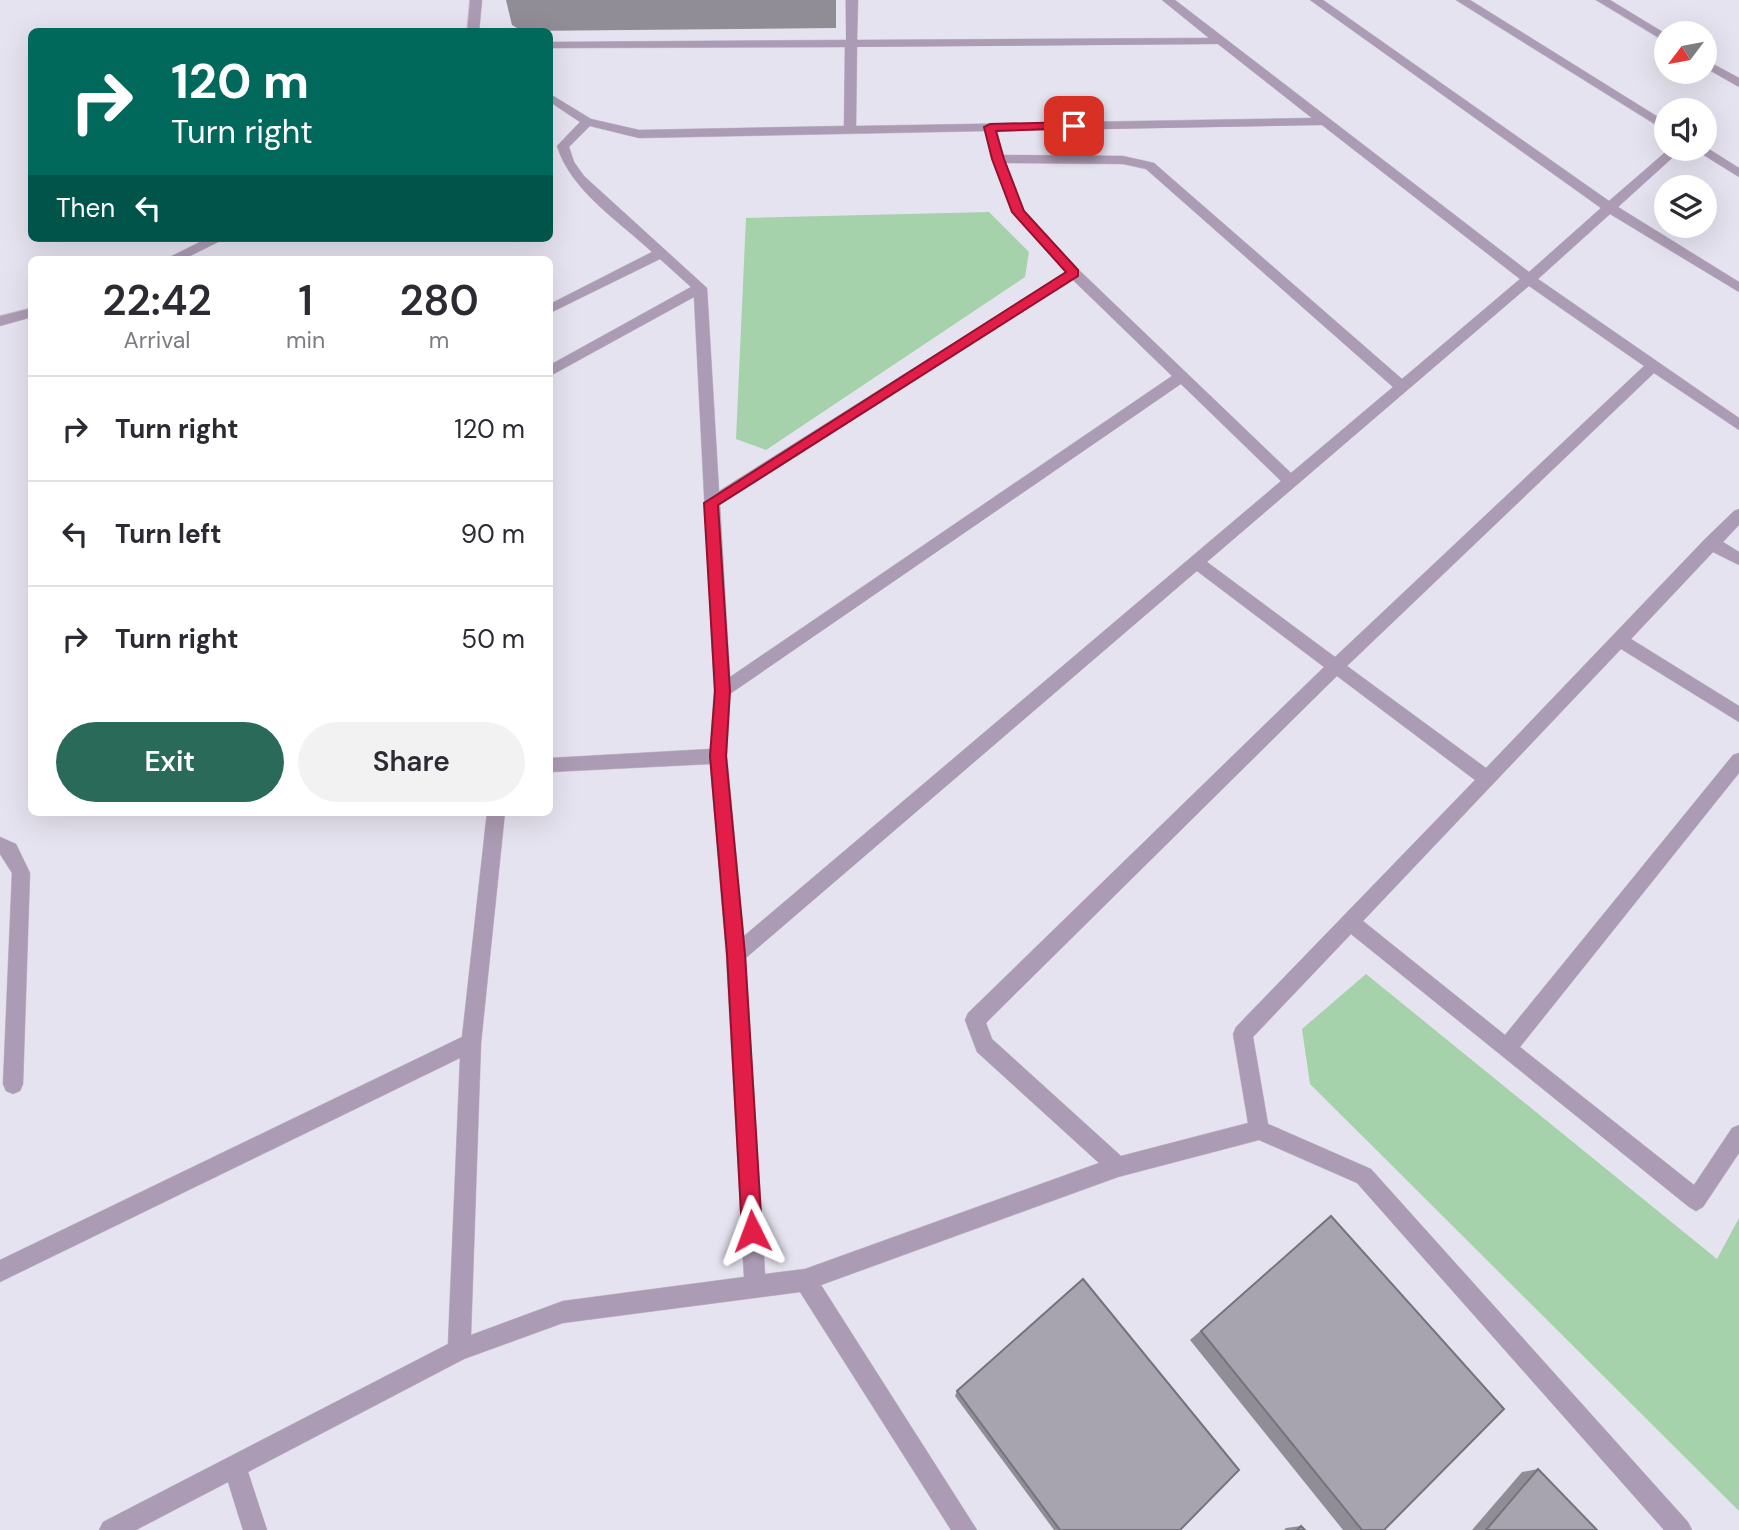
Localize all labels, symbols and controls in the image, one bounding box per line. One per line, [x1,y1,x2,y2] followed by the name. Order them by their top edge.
[1654,21,1717,84] north arrow
[1654,21,1717,238] map controls
[171,49,309,113] text: 120 m
[56,56,147,147] icon: right
[1044,96,1104,156] pin
[1654,98,1717,161] button: sound
[1055,107,1093,145] icon: arrive
[171,111,313,153] text: Turn right
[1654,175,1717,238] button: layers
[129,189,167,227] icon: left
[56,191,115,225] text: Then
[102,273,212,328] text: 22:42
[298,273,313,328] text: 1
[399,273,479,328] text: 280
[123,325,190,355] text: Arrival
[286,325,325,355] text: min
[429,325,449,355] text: m
[56,410,94,448] icon: right
[115,412,239,446] text: Turn right
[454,412,525,446] text: 120 m
[56,515,94,553] icon: left
[115,517,222,551] text: Turn left
[461,517,525,551] text: 90 m
[56,620,94,658] icon: right
[115,622,239,656] text: Turn right
[461,622,525,656] text: 50 m
[56,722,284,802] button: Exit
[298,722,525,802] button: Share
[715,1194,789,1268] position arrow

